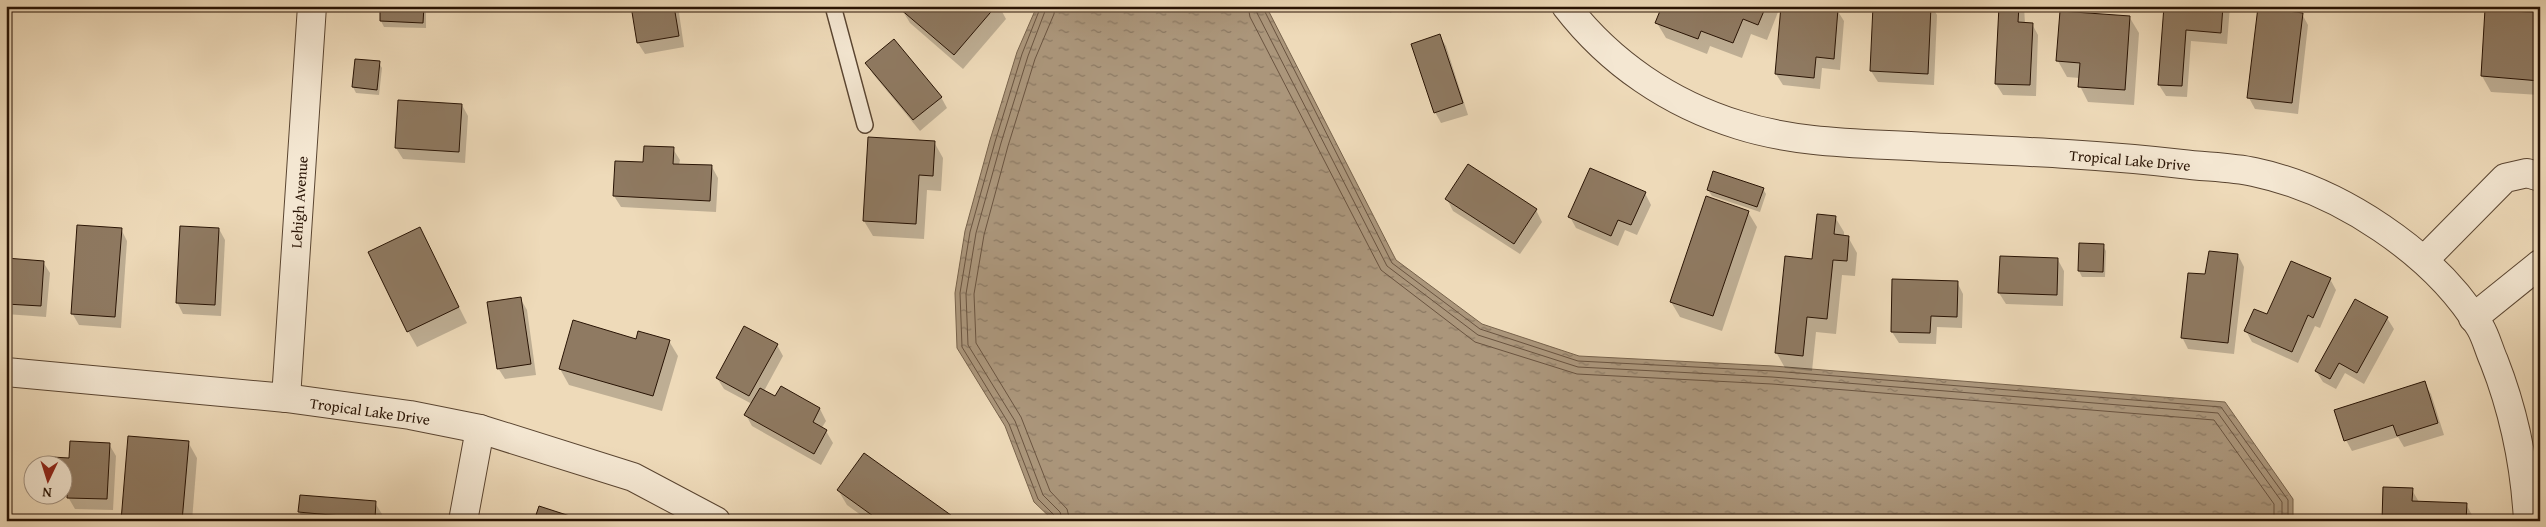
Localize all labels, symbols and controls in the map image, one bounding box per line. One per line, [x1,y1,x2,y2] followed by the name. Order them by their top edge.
[2069,144,2191,176] street label: Tropical Lake Drive
[285,155,313,249] street label: Lehigh Avenue
[308,392,432,430] street label: Tropical Lake Drive
[22,454,72,504] north arrow
[41,483,52,503] text: N

